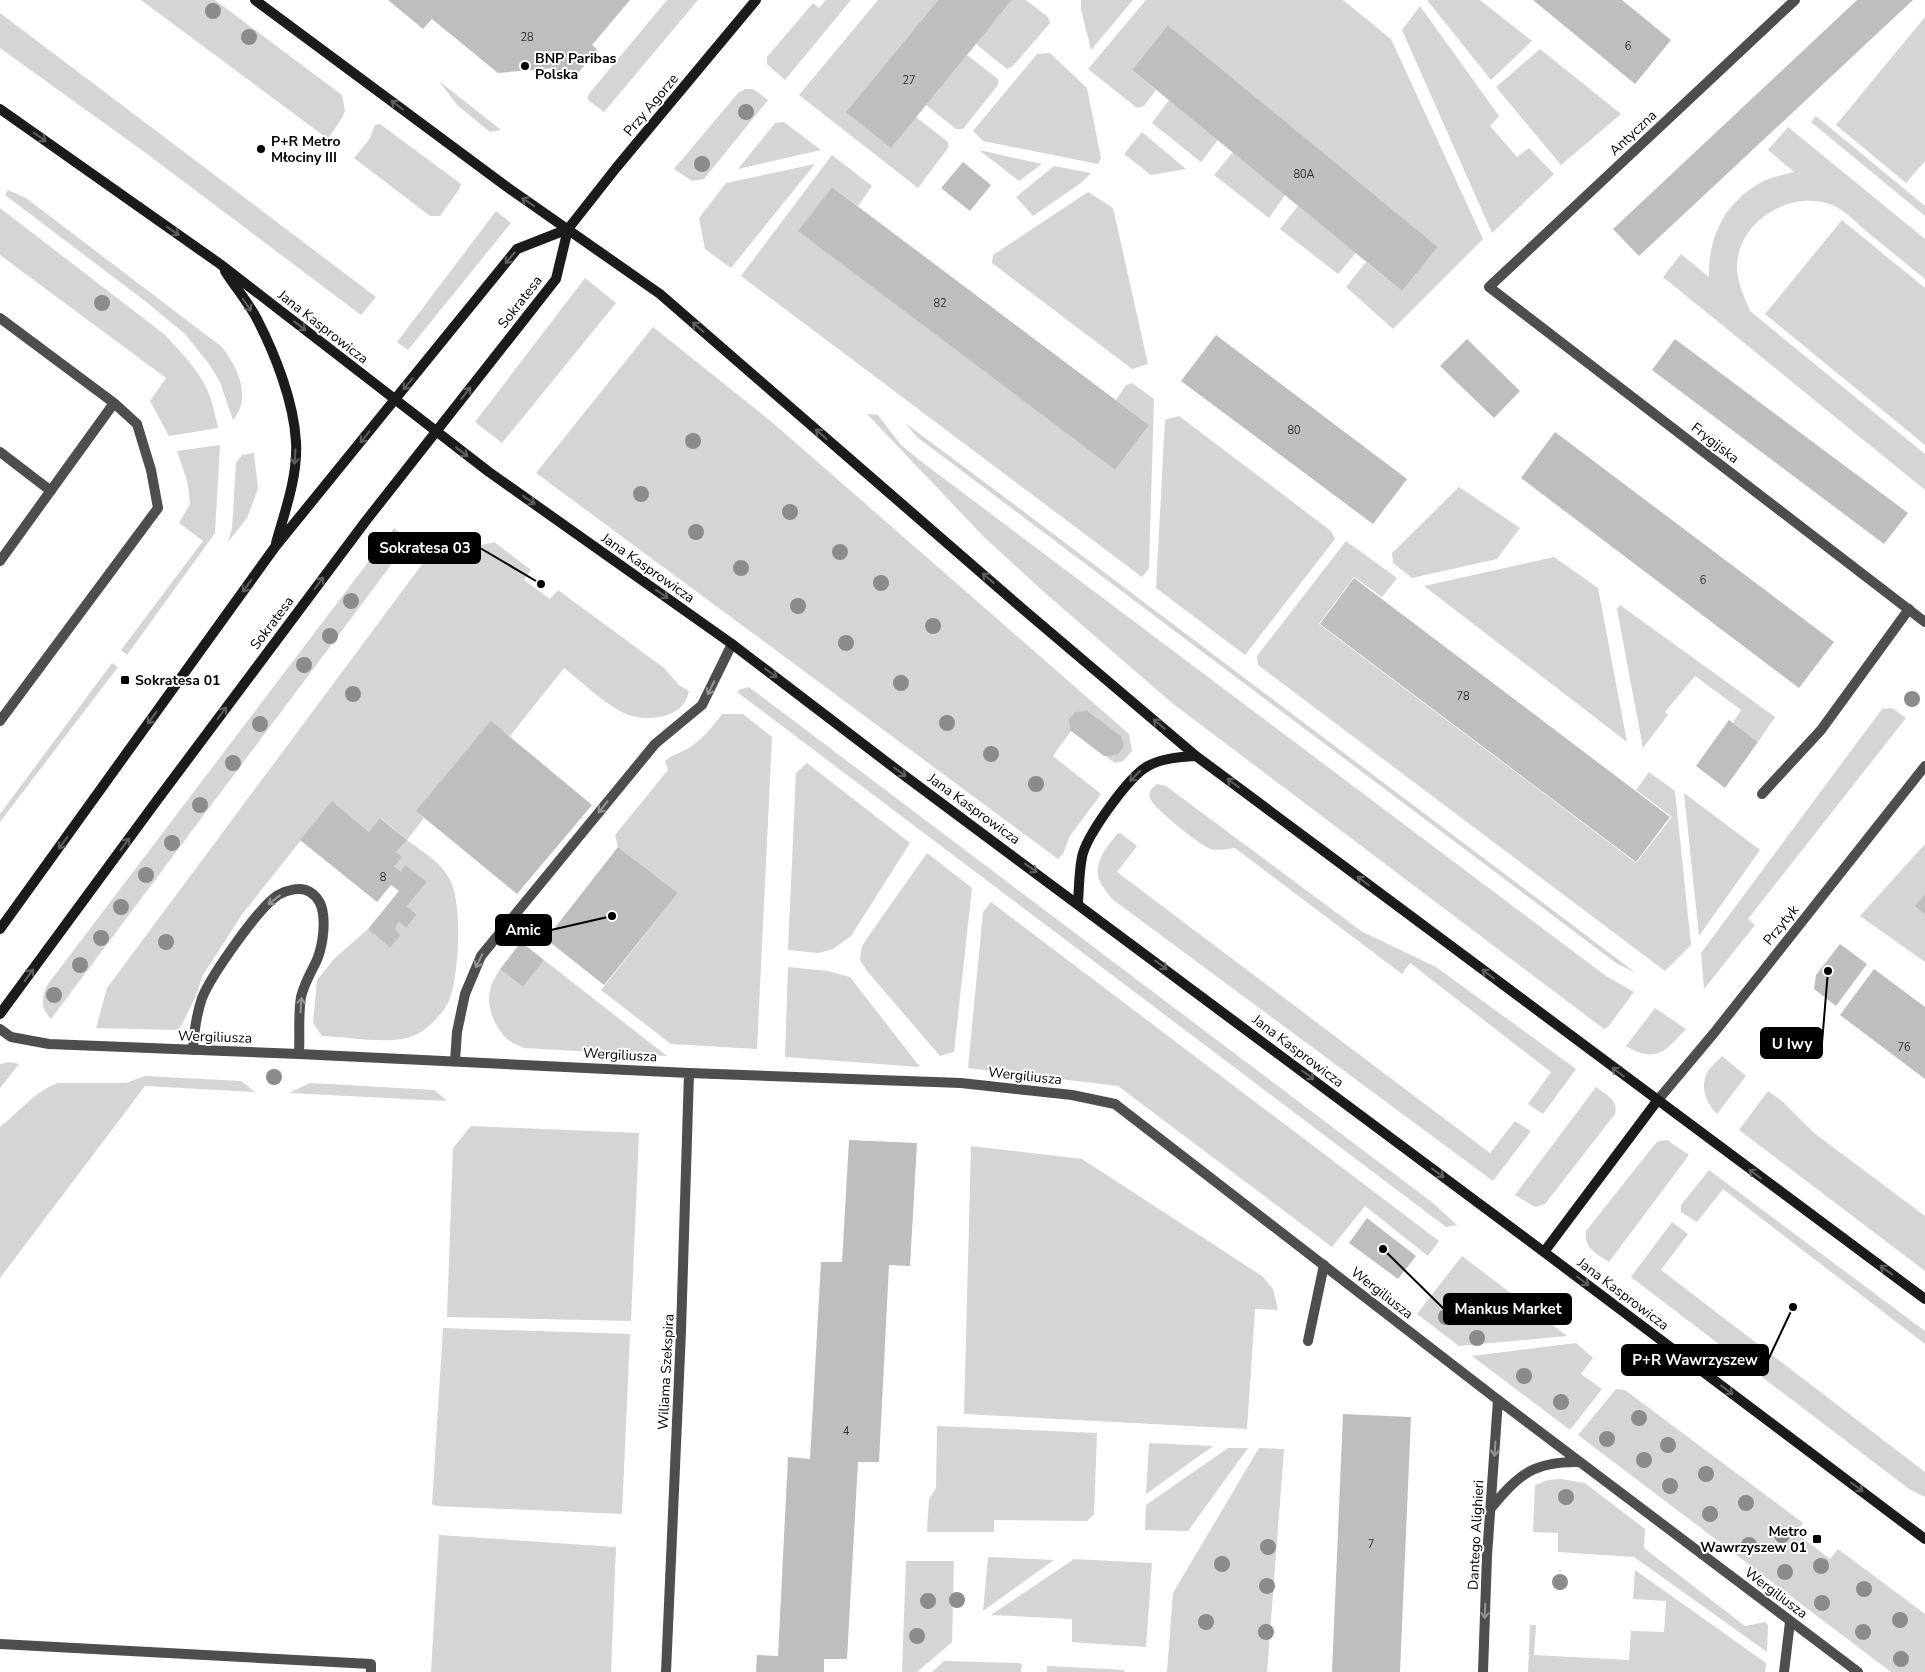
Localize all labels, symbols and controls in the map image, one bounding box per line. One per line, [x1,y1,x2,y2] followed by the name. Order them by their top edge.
[520,30,534,45] house number: 28
[1625,39,1632,54] house number: 6
[535,49,617,84] place label: BNP Paribas Polska
[519,60,531,72] marker: BNP Paribas Polska
[619,70,683,140] street label: Przy Agorze
[902,73,916,88] house number: 27
[391,100,404,111] one-way arrow
[1605,106,1661,160] street label: Antyczna
[33,132,46,143] one-way arrow
[271,132,340,167] place label: P+R Metro Młociny III
[255,143,267,155] marker: P+R Metro Młociny III
[1293,167,1315,182] house number: 80A
[521,197,535,207] one-way arrow
[165,226,179,236] one-way arrow
[504,251,515,264] one-way arrow
[493,272,547,332] street label: Sokratesa
[273,285,372,368] street label: Jana Kasprowicza
[933,296,947,311] house number: 82
[242,297,252,311] one-way arrow
[293,321,307,331] one-way arrow
[692,322,705,333] one-way arrow
[402,377,413,390] one-way arrow
[460,387,471,400] one-way arrow
[1687,418,1743,468] street label: Frygijska
[1287,423,1301,438] house number: 80
[815,428,828,439] one-way arrow
[359,430,370,443] one-way arrow
[455,446,468,457] one-way arrow
[290,449,300,465] one-way arrow
[522,495,536,505] one-way arrow
[597,528,698,607] street label: Jana Kasprowicza
[369,533,480,563] callout: Sokratesa 03
[379,538,471,558] text: Sokratesa 03
[981,572,994,584] one-way arrow
[1700,573,1707,588] house number: 6
[314,577,325,590] one-way arrow
[242,579,252,593] one-way arrow
[654,589,668,599] one-way arrow
[246,592,298,654] street label: Sokratesa
[764,668,777,679] one-way arrow
[135,671,220,690] place label: Sokratesa 01
[119,674,131,686] marker: Sokratesa 01
[706,680,715,695] one-way arrow
[1456,689,1470,704] house number: 78
[217,706,227,720] one-way arrow
[147,711,157,725] one-way arrow
[1153,719,1166,730] one-way arrow
[893,767,907,777] one-way arrow
[923,768,1024,849] street label: Jana Kasprowicza
[1129,770,1141,782] one-way arrow
[1226,778,1240,788] one-way arrow
[597,801,609,814] one-way arrow
[57,836,68,849] one-way arrow
[120,837,130,851] one-way arrow
[1024,863,1038,873] one-way arrow
[380,870,387,885] house number: 8
[1357,875,1370,886] one-way arrow
[268,894,281,905] one-way arrow
[1759,900,1804,949] street label: Przytyk
[496,915,551,945] callout: Amic
[505,920,541,940] text: Amic
[474,953,484,968] one-way arrow
[1154,960,1167,971] one-way arrow
[24,968,34,982] one-way arrow
[1482,969,1495,980] one-way arrow
[296,997,305,1013] one-way arrow
[1248,1010,1348,1092] street label: Jana Kasprowicza
[178,1026,252,1048] street label: Wergiliusza
[1761,1028,1822,1058] callout: U Iwy
[1772,1034,1812,1054] text: U Iwy
[1897,1040,1911,1055] house number: 76
[582,1044,658,1066] street label: Wergiliusza
[987,1063,1063,1089] street label: Wergiliusza
[1612,1066,1625,1077] one-way arrow
[1301,1070,1314,1081] one-way arrow
[1431,1168,1445,1178] one-way arrow
[1749,1168,1762,1179] one-way arrow
[1573,1253,1673,1335] street label: Jana Kasprowicza
[1347,1263,1417,1323] street label: Wergiliusza
[1879,1265,1893,1275] one-way arrow
[1576,1276,1590,1286] one-way arrow
[1444,1294,1571,1324] callout: Mankus Market
[1455,1299,1562,1319] text: Mankus Market
[653,1313,679,1431] street label: Wiliama Szekspira
[1622,1345,1768,1375] callout: P+R Wawrzyszew
[1632,1350,1758,1370] text: P+R Wawrzyszew
[1720,1384,1733,1395] one-way arrow
[843,1424,850,1439] house number: 4
[1490,1440,1499,1456] one-way arrow
[1464,1479,1488,1591] street label: Dantego Alighieri
[1850,1482,1863,1493] one-way arrow
[1700,1522,1807,1557] place label: Metro Wawrzyszew 01
[1811,1533,1823,1545] marker: Metro Wawrzyszew 01
[1368,1537,1374,1552] house number: 7
[1741,1563,1811,1623] street label: Wergiliusza
[1480,1602,1490,1619] one-way arrow

